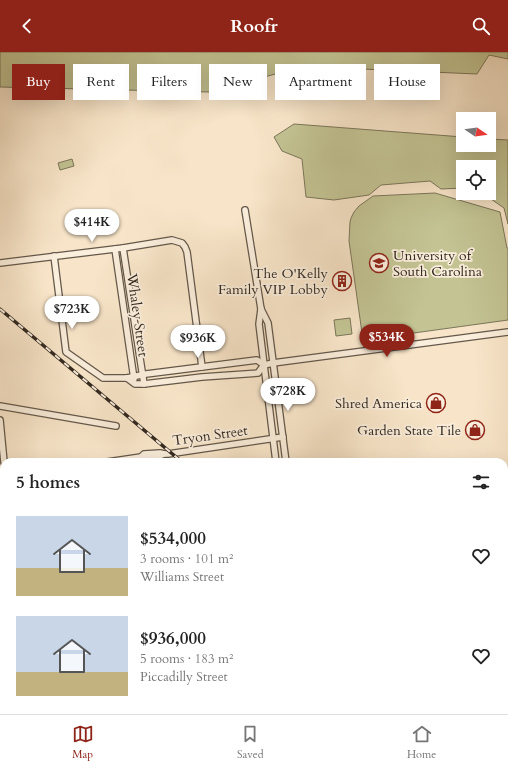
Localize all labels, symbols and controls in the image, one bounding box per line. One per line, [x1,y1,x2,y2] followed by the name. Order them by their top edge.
[230,14,278,39] text: Roofr
[16,15,38,37] icon: back
[470,15,492,37] icon: search
[12,64,65,100] chip: Buy
[73,64,129,100] chip: Rent
[137,64,201,100] chip: Filters
[209,64,267,100] chip: New
[275,64,366,100] chip: Apartment
[374,64,440,100] chip: House
[456,112,496,152] north arrow
[456,112,496,200] map controls
[456,160,496,200] button: locate
[64,209,120,243] pin: $414K
[73,213,111,231] text: $414K
[393,246,482,281] place label: University of South Carolina
[368,252,390,274] school or university icon: University of South Carolina
[218,264,329,299] place label: The O'Kelly Family VIP Lobby
[331,270,353,292] building icon: The O'Kelly Family VIP Lobby
[122,271,153,359] street label: Whaley Street
[44,296,100,330] pin: $723K
[53,300,91,318] text: $723K
[359,324,415,358] pin: $534K
[170,325,226,359] pin: $936K
[368,328,406,346] text: $534K
[179,329,217,347] text: $936K
[260,378,316,412] pin: $728K
[269,382,307,400] text: $728K
[425,392,447,414] shop icon: Shred America
[335,394,422,413] place label: Shred America
[464,419,486,441] shop icon: Garden State Tile
[171,421,249,450] street label: Tryon Street
[357,421,461,440] place label: Garden State Tile
[16,471,80,494] text: 5 homes
[470,471,492,493] icon: filters
[140,527,206,550] text: $534,000
[48,532,96,580] icon: home
[470,545,492,567] icon: heart
[140,550,233,568] text: 3 rooms · 101 m²
[140,568,224,586] text: Williams Street
[140,627,206,650] text: $936,000
[48,632,96,680] icon: home
[470,645,492,667] icon: heart
[140,650,233,668] text: 5 rooms · 183 m²
[140,668,228,686] text: Piccadilly Street
[72,723,94,762] tab: Map
[237,723,264,762] tab: Saved
[407,723,436,762] tab: Home

